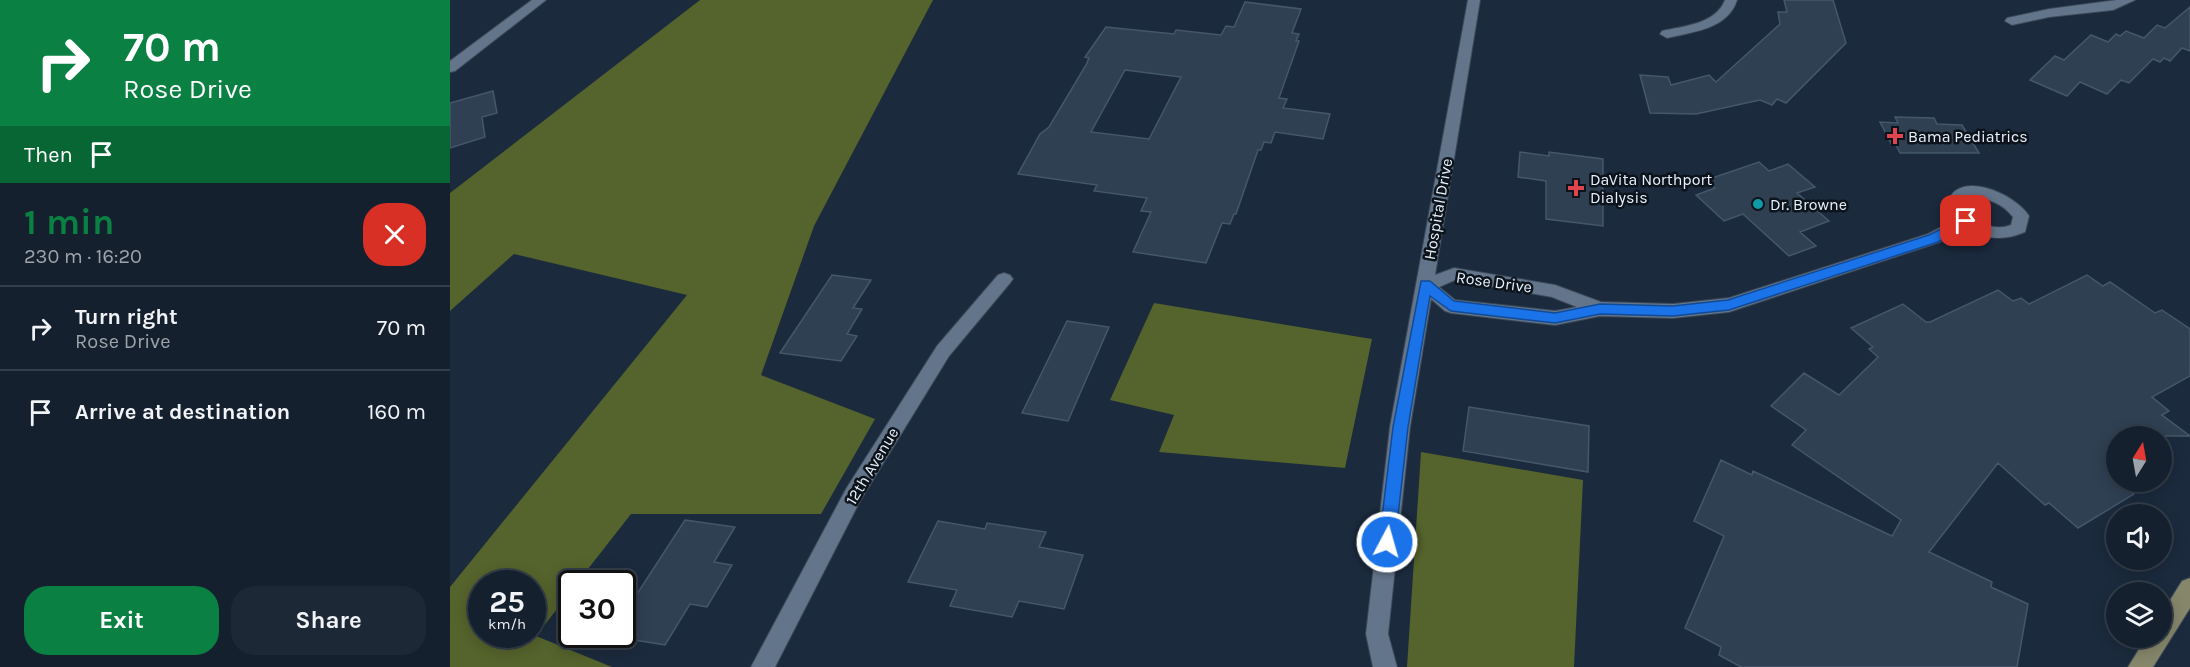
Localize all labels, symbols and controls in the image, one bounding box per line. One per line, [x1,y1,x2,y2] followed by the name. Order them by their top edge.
[123,22,221,72] text: 70 m
[24,24,102,102] icon: right
[123,73,252,105] text: Rose Drive
[1886,127,1904,145] marker: Bama Pediatrics
[1908,127,2028,146] place label: Bama Pediatrics
[85,138,118,171] icon: arrive
[24,142,73,168] text: Then
[1420,157,1456,261] street label: Hospital Drive
[1590,170,1712,207] place label: DaVita Northport Dialysis
[1567,179,1585,197] marker: DaVita Northport Dialysis
[1770,195,1847,214] place label: Dr. Browne
[1940,195,1991,246] pin
[1751,197,1765,211] marker: Dr. Browne
[24,201,114,243] text: 1 min
[363,203,426,266] button: close
[1949,204,1982,237] icon: arrive
[24,245,142,268] text: 230 m · 16:20
[1455,267,1533,297] street label: Rose Drive
[75,304,178,330] text: Turn right
[24,312,57,345] icon: right
[377,315,426,341] text: 70 m
[75,330,170,353] text: Rose Drive
[24,396,57,429] icon: arrive
[75,399,290,425] text: Arrive at destination
[367,399,426,425] text: 160 m
[842,424,902,508] street label: 12th Avenue
[2106,426,2172,492] north arrow
[2106,426,2172,648] map controls
[2106,504,2172,570] button: sound
[1355,510,1419,574] position arrow
[558,570,636,648] speed limit sign: 30
[2106,582,2172,648] button: layers
[489,584,525,620] text: 25
[24,586,219,655] button: Exit
[231,586,426,655] button: Share
[488,615,526,633] text: km/h

